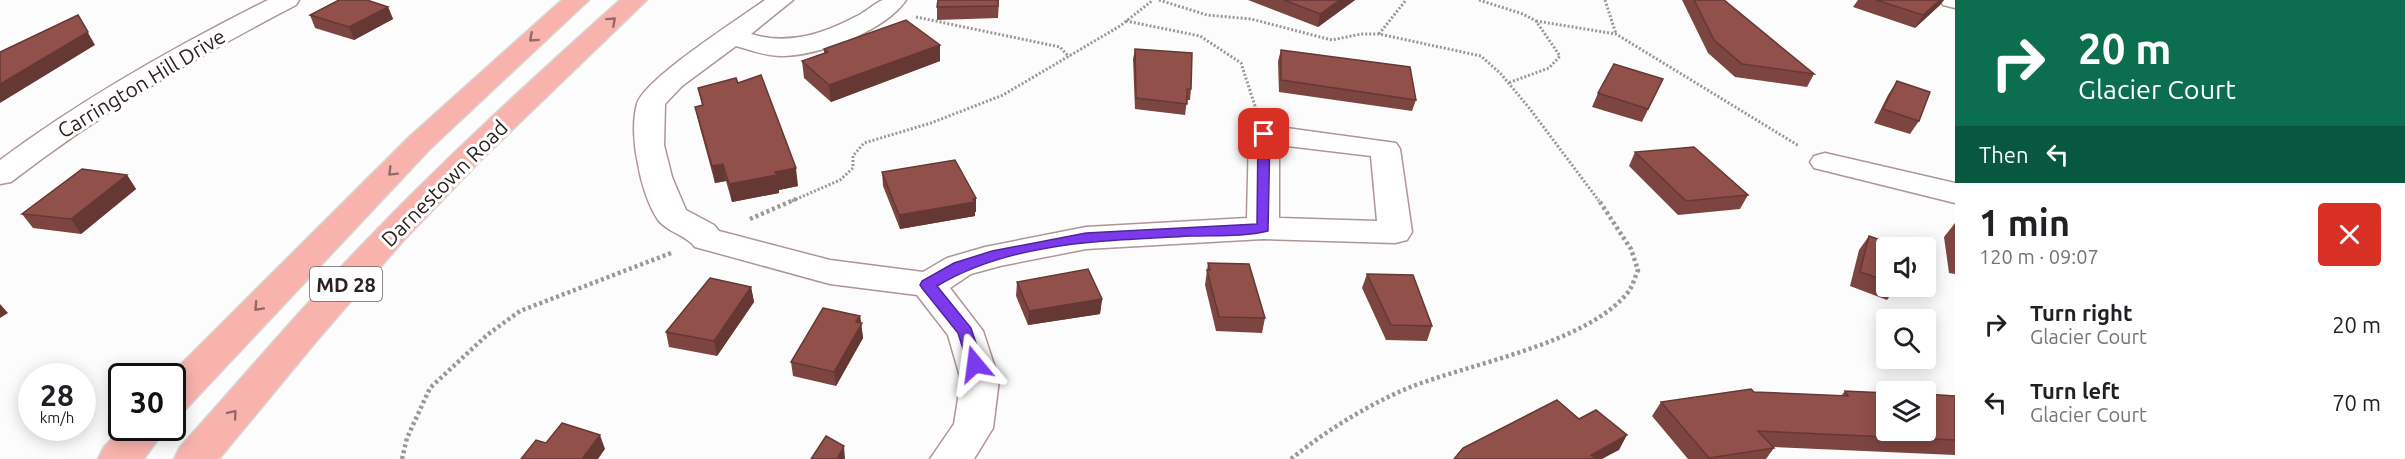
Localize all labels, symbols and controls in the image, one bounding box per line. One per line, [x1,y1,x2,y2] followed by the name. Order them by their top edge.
[605,17,616,28] one-way arrow
[53,23,229,143] street label: Carrington Hill Drive
[1979,24,2057,102] icon: right
[2078,25,2172,72] text: 20 m
[529,31,540,42] one-way arrow
[2078,74,2236,104] text: Glacier Court
[1238,108,1289,159] pin
[376,115,512,251] street label: Darnestown Road
[1247,117,1280,150] icon: arrive
[2041,138,2074,171] icon: left
[1979,142,2029,167] text: Then
[388,165,399,176] one-way arrow
[1979,202,2070,243] text: 1 min
[2318,203,2381,266] button: close
[1876,237,1936,441] map controls
[1876,237,1936,297] button: sound
[1979,245,2099,268] text: 120 m · 09:07
[310,267,382,301] road number: MD 28
[255,300,266,311] one-way arrow
[2030,300,2132,325] text: Turn right
[1979,308,2012,341] icon: right
[1876,309,1936,369] button: search
[2332,312,2381,337] text: 20 m
[2030,325,2147,348] text: Glacier Court
[943,332,1007,396] position arrow
[108,363,186,441] speed limit sign: 30
[40,378,74,412] text: 28
[2030,378,2120,403] text: Turn left
[1876,381,1936,441] button: layers
[1979,386,2012,419] icon: left
[2332,390,2381,415] text: 70 m
[2030,403,2147,426] text: Glacier Court
[40,409,74,426] text: km/h
[226,410,237,421] one-way arrow

